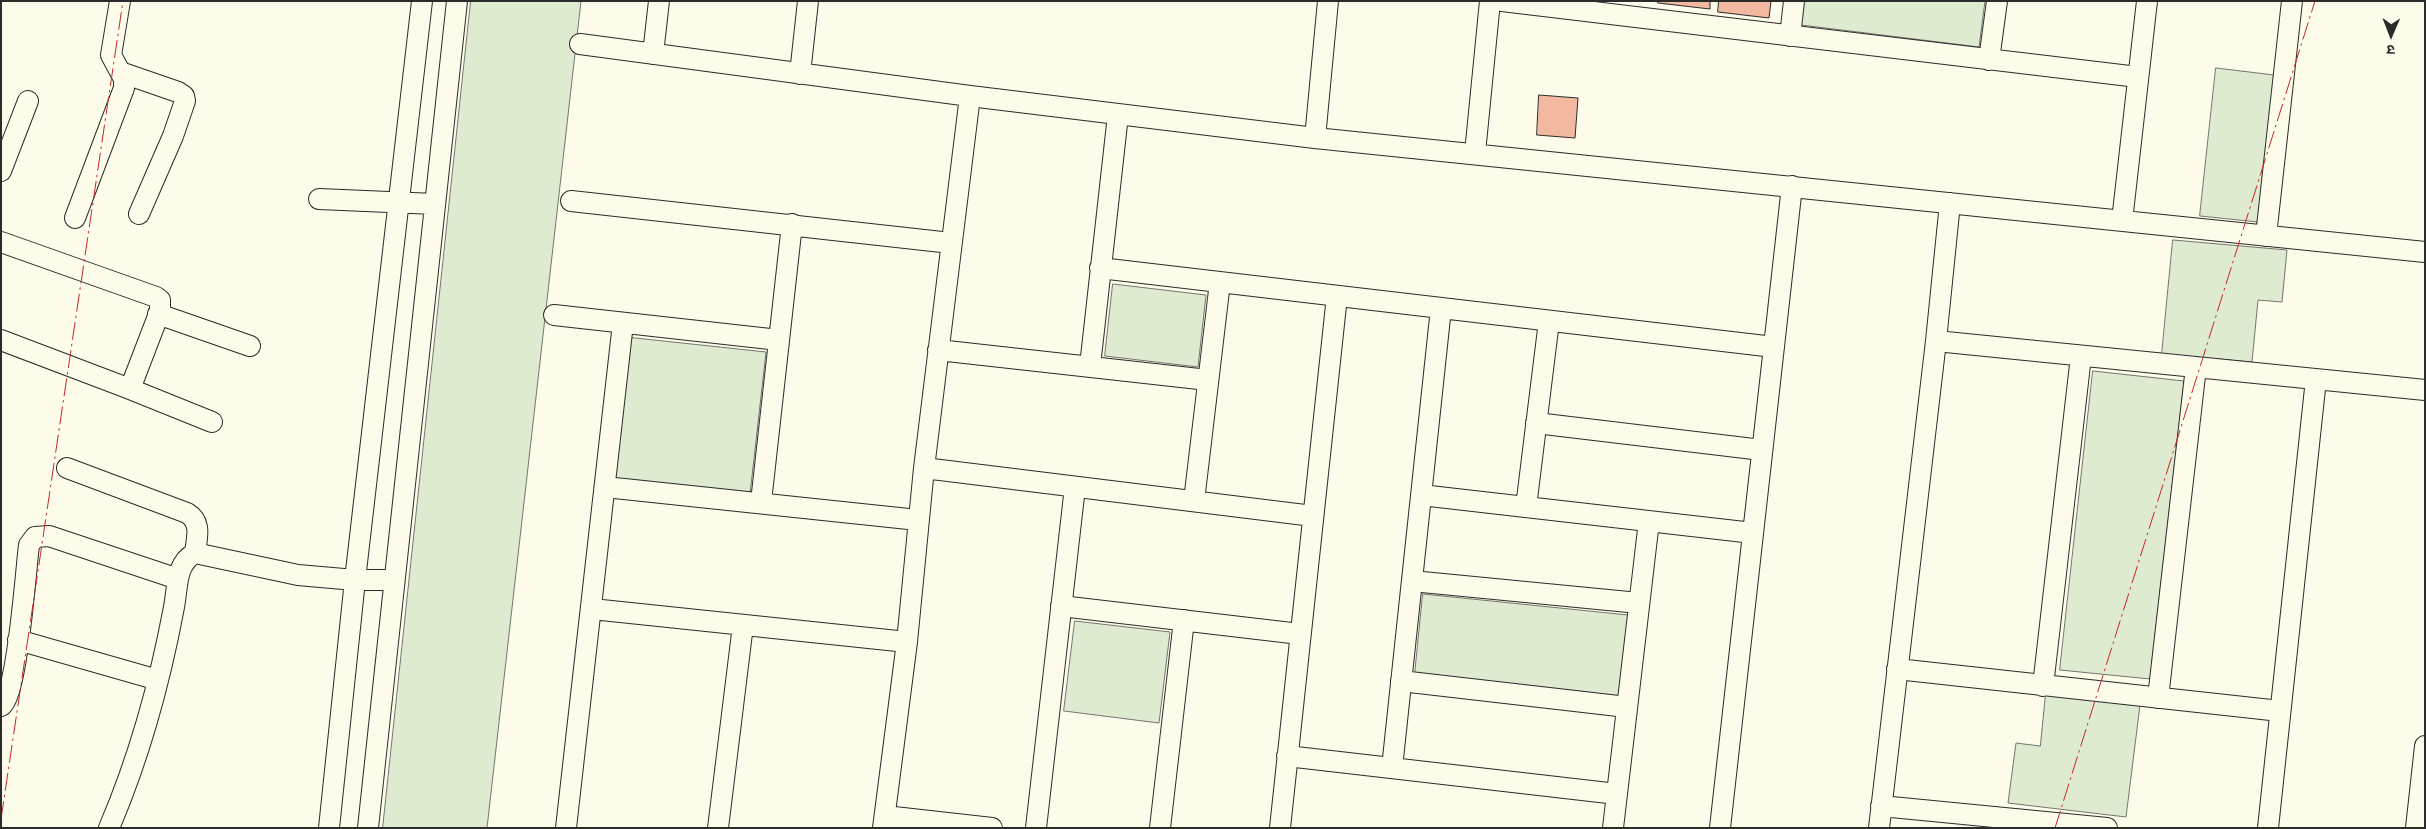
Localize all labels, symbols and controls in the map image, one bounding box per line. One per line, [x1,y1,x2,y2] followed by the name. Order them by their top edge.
[2366,10,2416,60] north arrow
[2386,41,2395,59] text: उ

